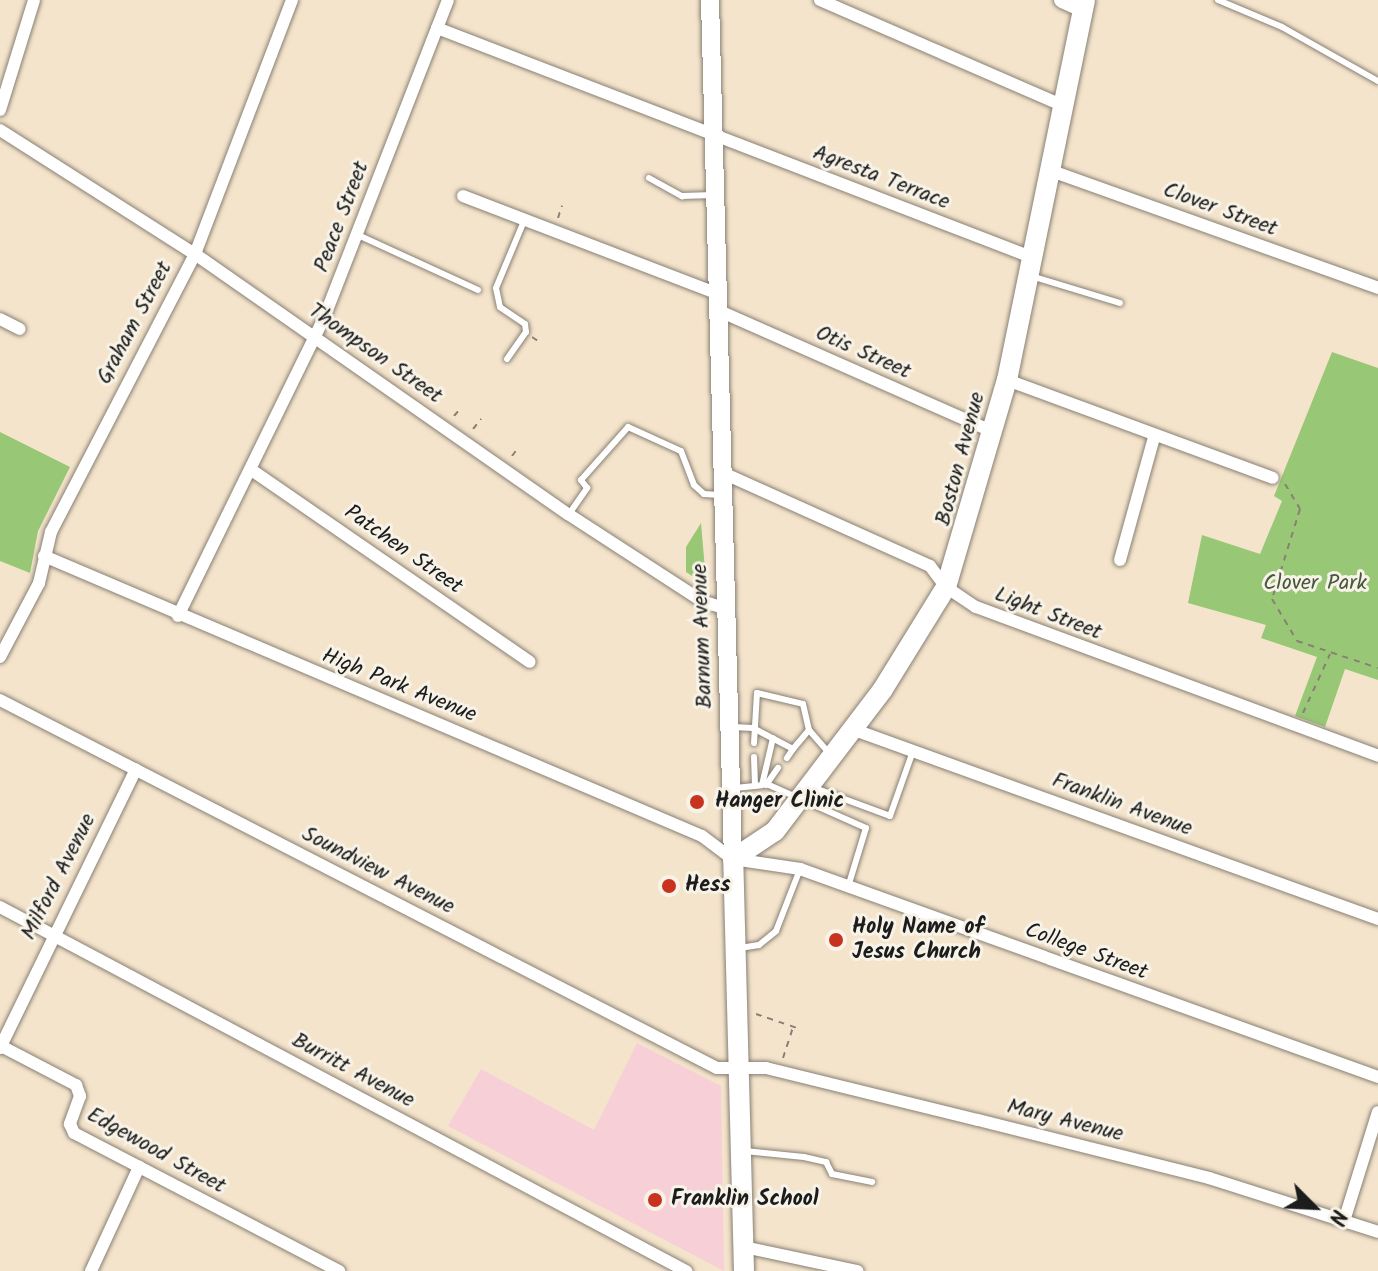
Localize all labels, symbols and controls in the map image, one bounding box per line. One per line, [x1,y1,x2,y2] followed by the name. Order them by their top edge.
[809,140,953,216] street label: Agresta Terrace
[309,158,375,276] street label: Peace Street
[1159,177,1281,243] street label: Clover Street
[92,257,178,389] street label: Graham Street
[303,298,447,410] street label: Thompson Street
[811,320,915,386] street label: Otis Street
[931,389,991,529] street label: Boston Avenue
[339,499,467,601] street label: Patchen Street
[687,563,719,709] street label: Barnum Avenue
[1263,571,1367,597] park label: Clover Park
[991,581,1105,647] street label: Light Street
[318,643,480,729] street label: High Park Avenue
[1048,767,1196,843] street label: Franklin Avenue
[715,789,844,815] place label: Hanger Clinic
[686,791,708,813] marker: Hanger Clinic
[16,809,102,945] street label: Milford Avenue
[297,821,459,921] street label: Soundview Avenue
[685,873,731,899] place label: Hess
[660,877,678,895] marker: Hess
[852,914,984,966] place label: Holy Name of Jesus Church
[1021,918,1151,986] street label: College Street
[827,931,845,949] marker: Holy Name of Jesus Church
[287,1028,419,1114] street label: Burritt Avenue
[1004,1094,1126,1148] street label: Mary Avenue
[82,1102,230,1200] street label: Edgewood Street
[1274,1167,1354,1247] north arrow
[671,1187,819,1213] place label: Franklin School
[646,1191,664,1209] marker: Franklin School
[1318,1203,1355,1230] text: N

